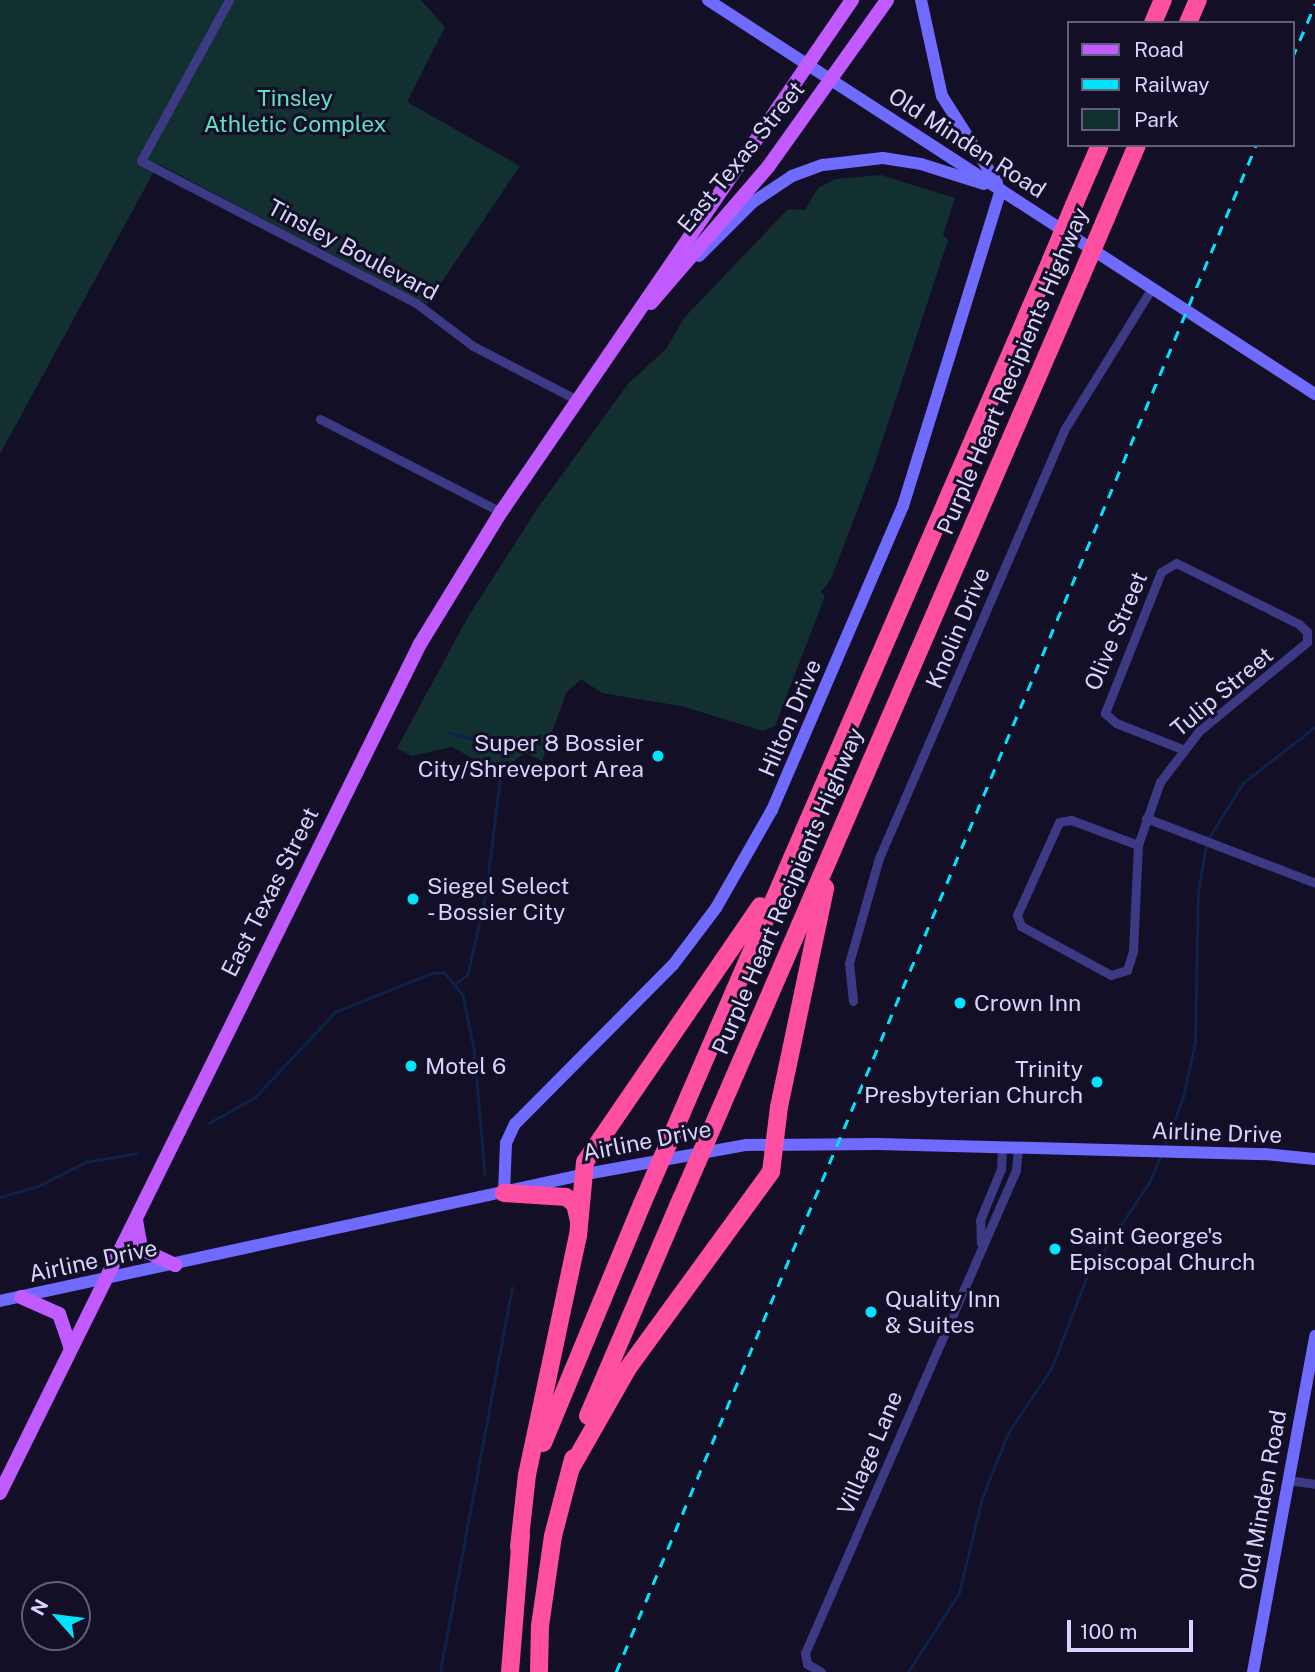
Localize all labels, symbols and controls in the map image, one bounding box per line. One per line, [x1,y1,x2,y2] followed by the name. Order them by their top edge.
[1066,21,1294,147] legend
[1134,37,1184,62] text: Road
[1134,72,1210,97] text: Railway
[672,76,810,238] street label: East Texas Street
[883,82,1051,204] street label: Old Minden Road
[204,84,386,138] park label: Tinsley Athletic Complex
[1134,107,1179,132] text: Park
[263,193,443,307] street label: Tinsley Boulevard
[931,203,1095,539] street label: Purple Heart Recipients Highway
[920,563,996,693] street label: Knolin Drive
[1079,567,1153,695] street label: Olive Street
[1165,641,1279,743] street label: Tulip Street
[753,655,827,781] street label: Hilton Drive
[706,723,870,1059] street label: Purple Heart Recipients Highway
[418,729,644,783] place label: Super 8 Bossier City/Shreveport Area
[650,748,666,764] marker: Super 8 Bossier City/Shreveport Area
[215,803,325,981] street label: East Texas Street
[427,872,569,926] place label: Siegel Select - Bossier City
[405,891,421,907] marker: Siegel Select - Bossier City
[974,989,1081,1017] place label: Crown Inn
[952,995,968,1011] marker: Crown Inn
[425,1052,506,1080] place label: Motel 6
[864,1055,1083,1109] place label: Trinity Presbyterian Church
[403,1058,419,1074] marker: Motel 6
[1089,1074,1105,1090] marker: Trinity Presbyterian Church
[580,1115,714,1167] street label: Airline Drive
[1151,1117,1283,1149] street label: Airline Drive
[1069,1222,1255,1276] place label: Saint George's Episcopal Church
[26,1234,160,1288] street label: Airline Drive
[1047,1241,1063,1257] marker: Saint George's Episcopal Church
[885,1285,1001,1339] place label: Quality Inn & Suites
[863,1304,879,1320] marker: Quality Inn & Suites
[832,1387,908,1519] street label: Village Lane
[1234,1408,1292,1592] street label: Old Minden Road
[21,1581,91,1651] north arrow
[26,1595,52,1619] text: N
[1070,1606,1196,1650] scale bar
[1080,1619,1137,1644] text: 100 m

